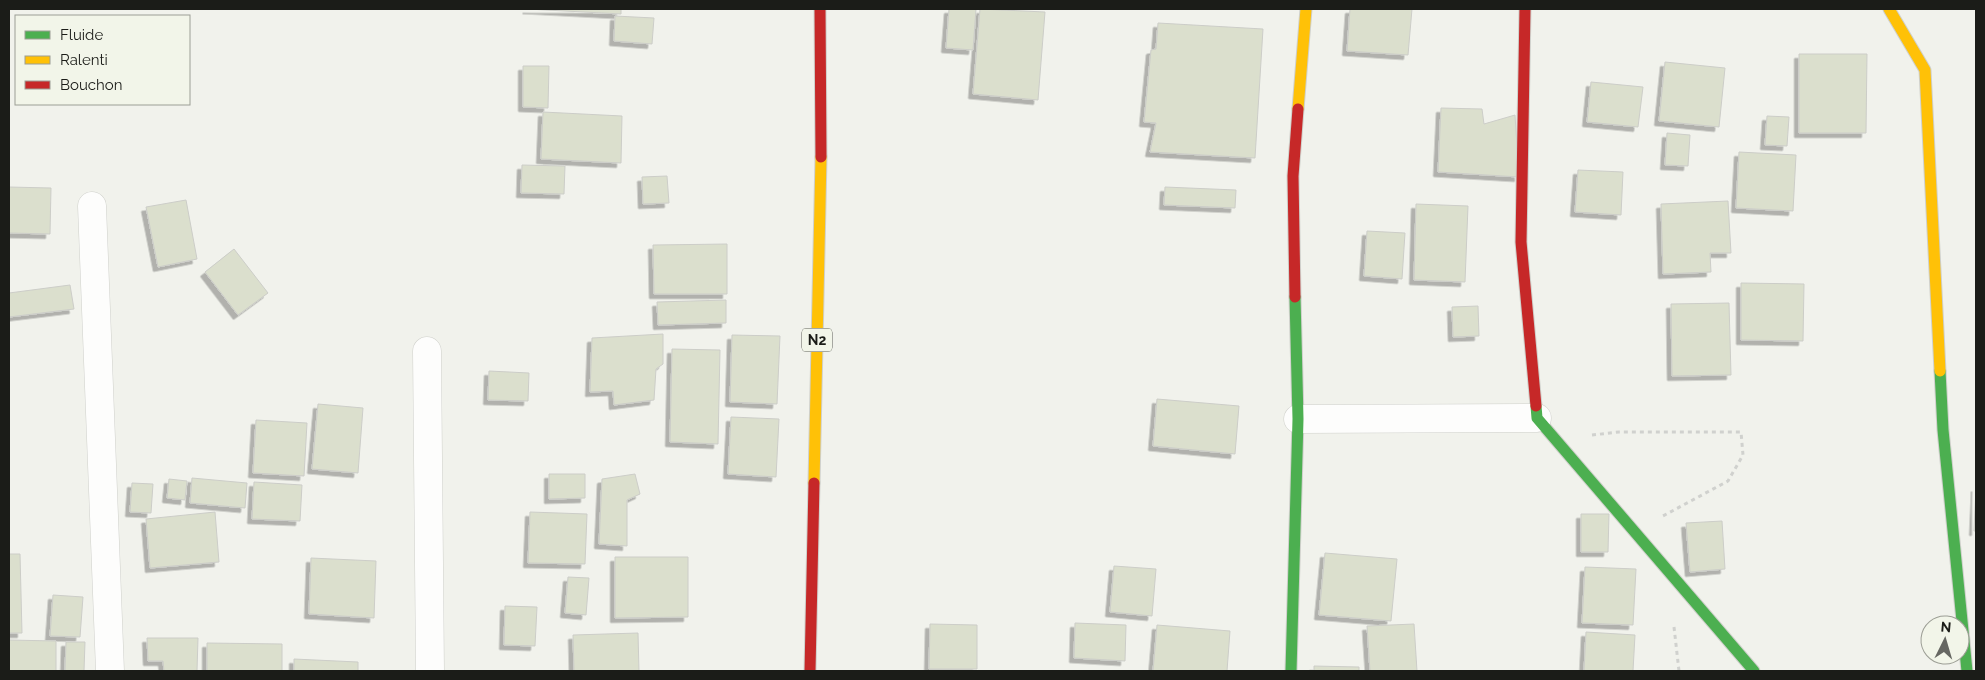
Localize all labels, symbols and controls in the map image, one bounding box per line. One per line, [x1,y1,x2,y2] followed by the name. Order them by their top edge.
[15,15,190,105] legend
[60,26,103,44] text: Fluide
[60,51,108,69] text: Ralenti
[60,76,122,94] text: Bouchon
[802,328,832,352] road number: N2
[1920,615,1970,665] north arrow
[1940,619,1952,635] text: N

